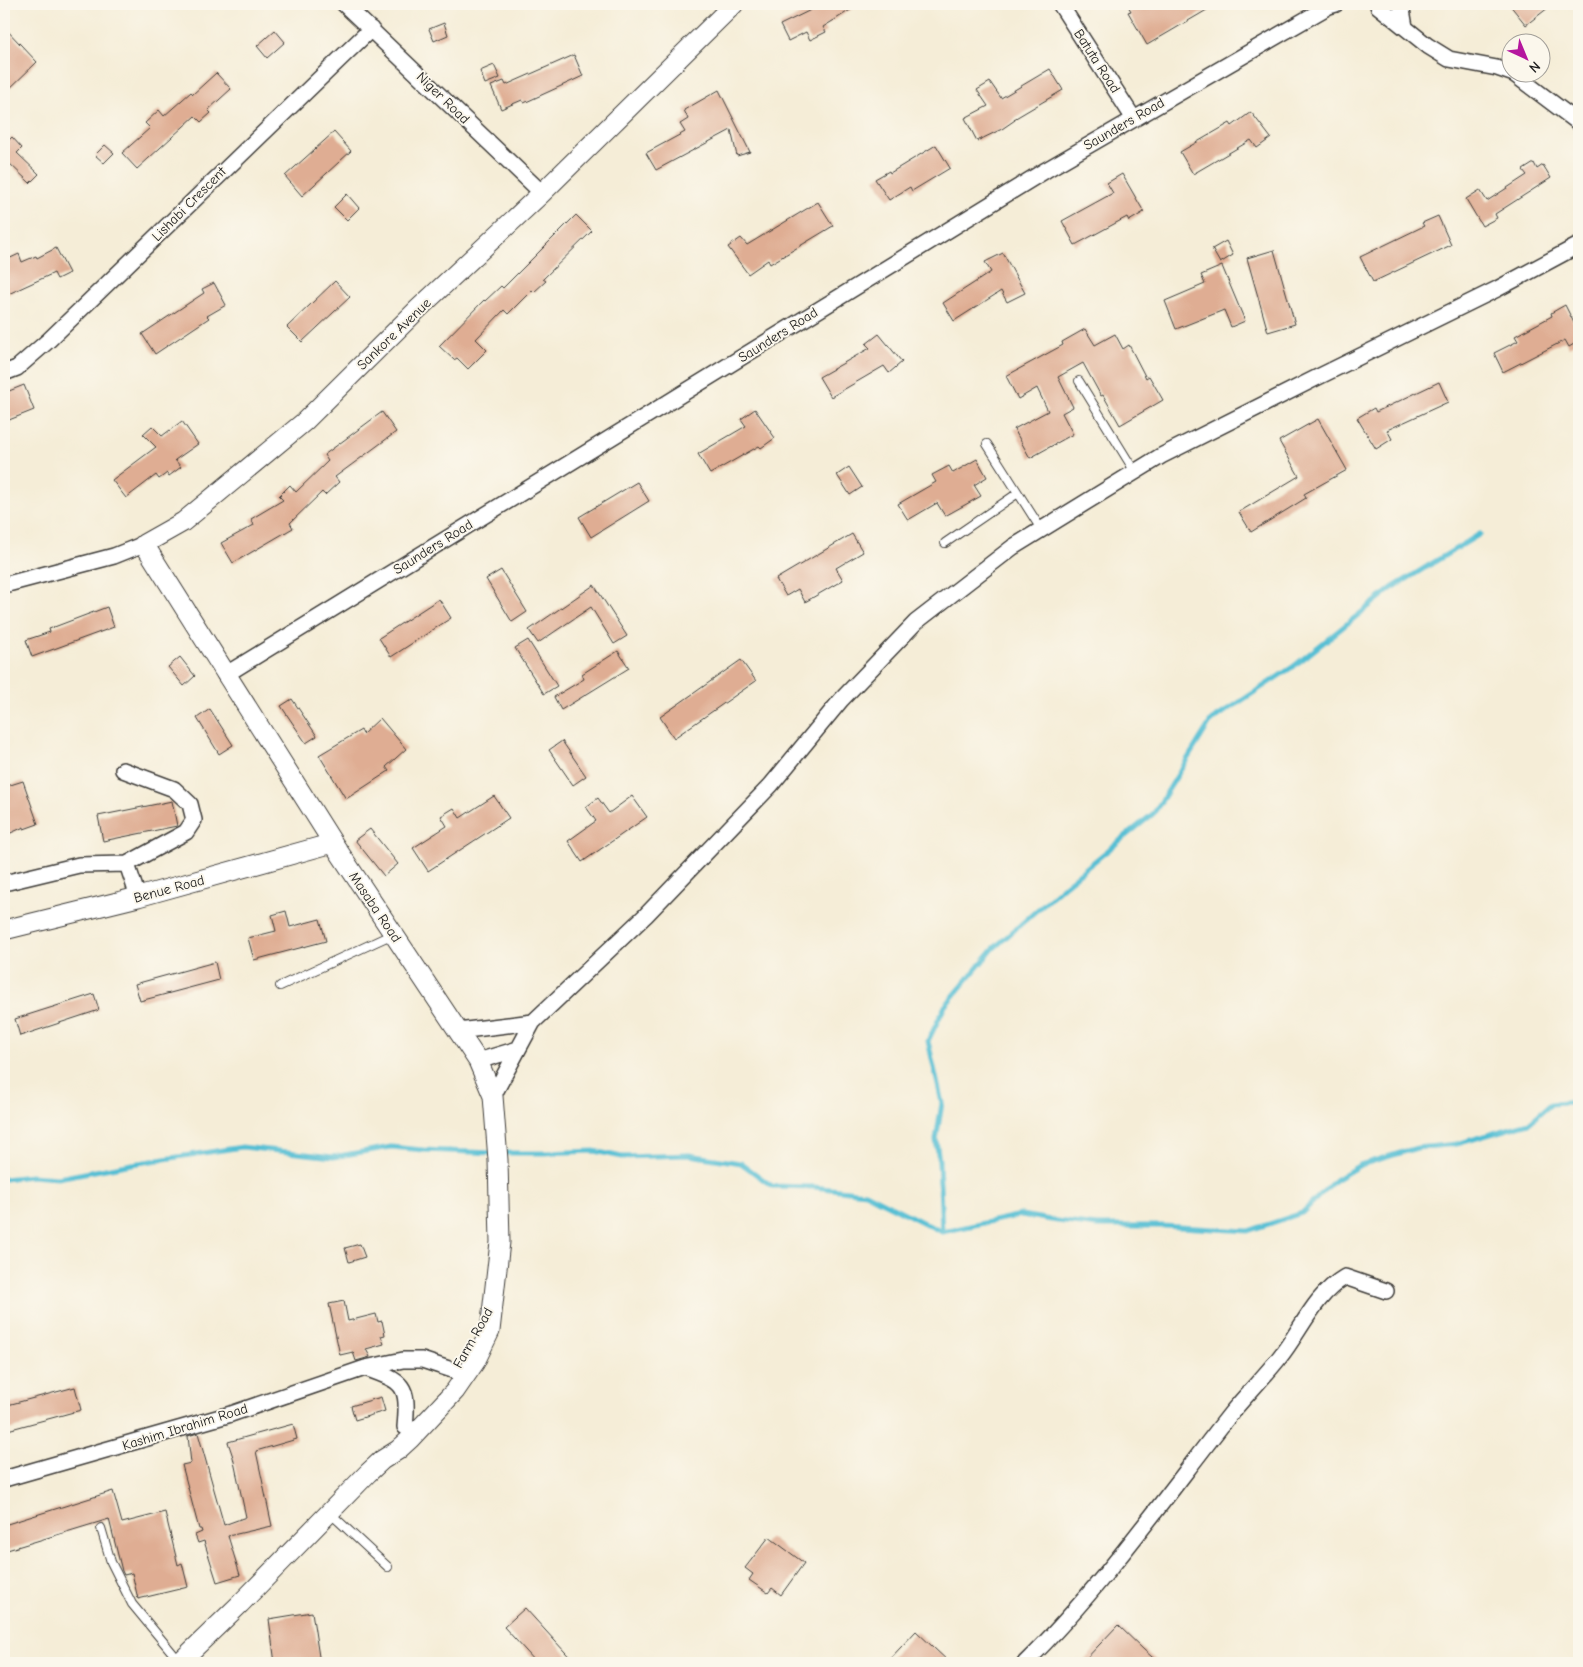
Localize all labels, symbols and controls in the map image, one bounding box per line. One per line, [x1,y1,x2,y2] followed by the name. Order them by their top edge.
[1070,26,1124,96] street label: Batuta Road
[1500,32,1550,82] north arrow
[1525,58,1544,76] text: N
[413,69,473,127] street label: Niger Road
[1081,94,1167,154] street label: Saunders Road
[148,163,230,245] street label: Lishabi Crescent
[353,294,435,374] street label: Sankore Avenue
[735,304,821,366] street label: Saunders Road
[390,516,476,578] street label: Saunders Road
[345,868,405,946] street label: Masaba Road
[132,871,206,907] street label: Benue Road
[449,1305,497,1371] street label: Farm Road
[120,1400,250,1454] street label: Kashim Ibrahim Road

